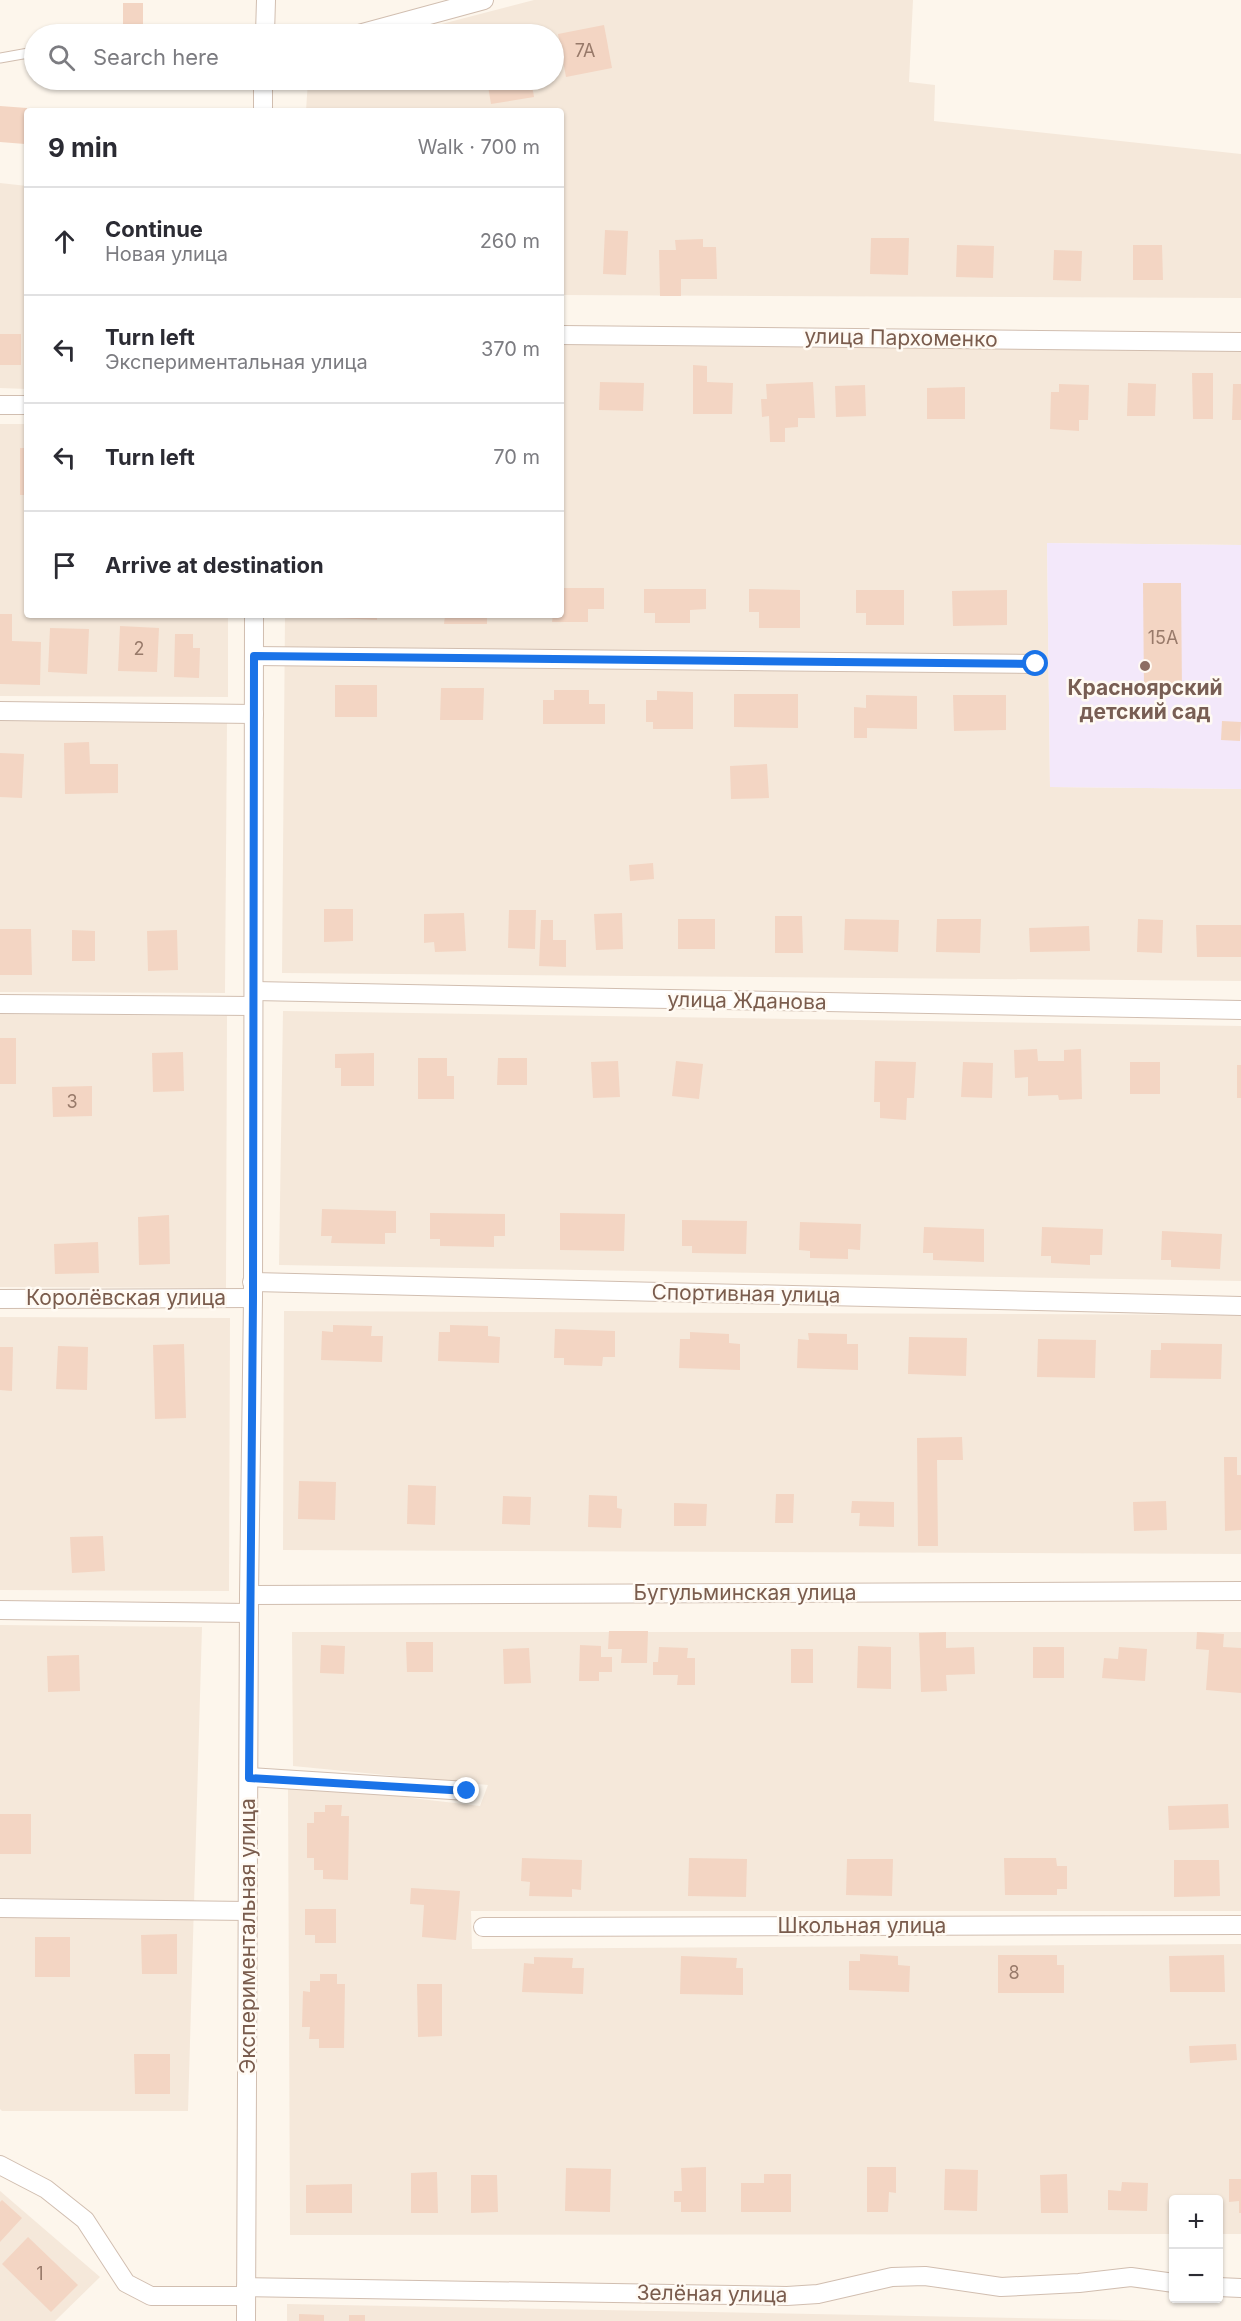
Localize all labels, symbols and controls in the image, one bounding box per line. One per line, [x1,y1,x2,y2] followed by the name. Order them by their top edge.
[24,24,564,90] search box
[575,40,595,61] house number: 7А
[45,41,78,74] icon: search
[93,44,219,70] text: Search here
[48,132,118,163] text: 9 min
[418,135,540,159] text: Walk · 700 m
[105,216,203,242] text: Continue
[48,225,81,258] icon: ahead
[480,229,540,253] text: 260 m
[105,242,228,266] text: Новая улица
[804,323,998,352] street label: улица Пархоменко
[105,324,195,350] text: Turn left
[48,333,81,366] icon: left
[481,337,540,361] text: 370 m
[105,350,368,374] text: Экспериментальная улица
[48,441,81,474] icon: left
[105,444,195,470] text: Turn left
[493,445,540,469] text: 70 m
[48,549,81,582] icon: arrive
[105,552,324,578] text: Arrive at destination
[1148,627,1178,648] house number: 15А
[134,638,144,659] house number: 2
[1022,650,1048,676] route start
[1138,659,1152,673] marker: Красноярский детский сад
[1067,675,1223,724] place label: Красноярский детский сад
[667,987,827,1014] street label: улица Жданова
[66,1091,78,1112] house number: 3
[651,1279,841,1308] street label: Спортивная улица
[26,1285,226,1310] street label: Королёвская улица
[634,1580,856,1605] street label: Бугульминская улица
[453,1777,479,1803] route end
[235,1798,260,2074] street label: Экспериментальная улица
[778,1913,946,1938] street label: Школьная улица
[1008,1962,1020,1983] house number: 8
[1169,2195,1223,2303] map controls
[1169,2195,1223,2249] button: +
[1169,2249,1223,2303] button: −
[36,2263,44,2284] house number: 1
[636,2280,788,2307] street label: Зелёная улица

